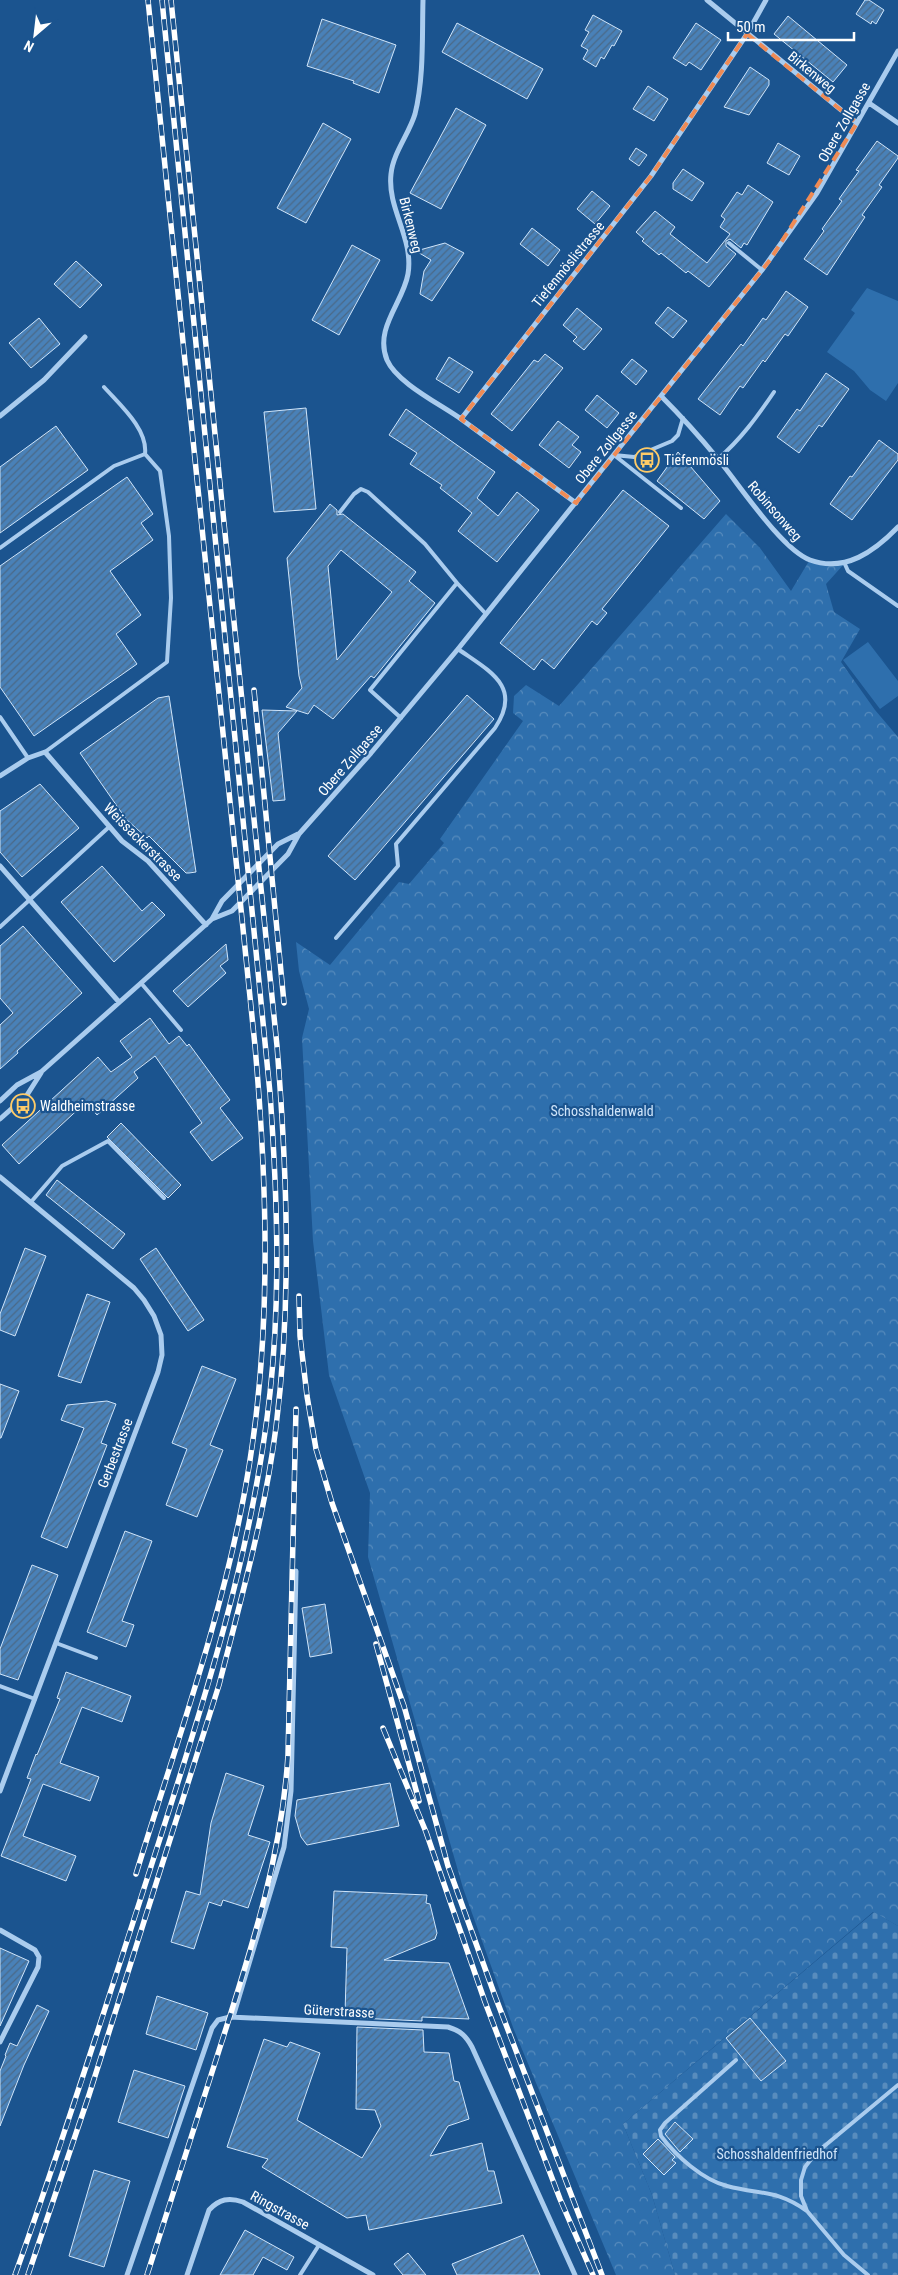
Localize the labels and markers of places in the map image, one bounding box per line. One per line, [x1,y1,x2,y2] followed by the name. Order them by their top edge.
[634,447,660,473] bus stop icon: Tiefenmösli
[664,452,729,468] place label: Tiefenmösli
[10,1093,36,1119] bus stop icon: Waldheimstrasse
[40,1098,135,1114] place label: Waldheimstrasse

